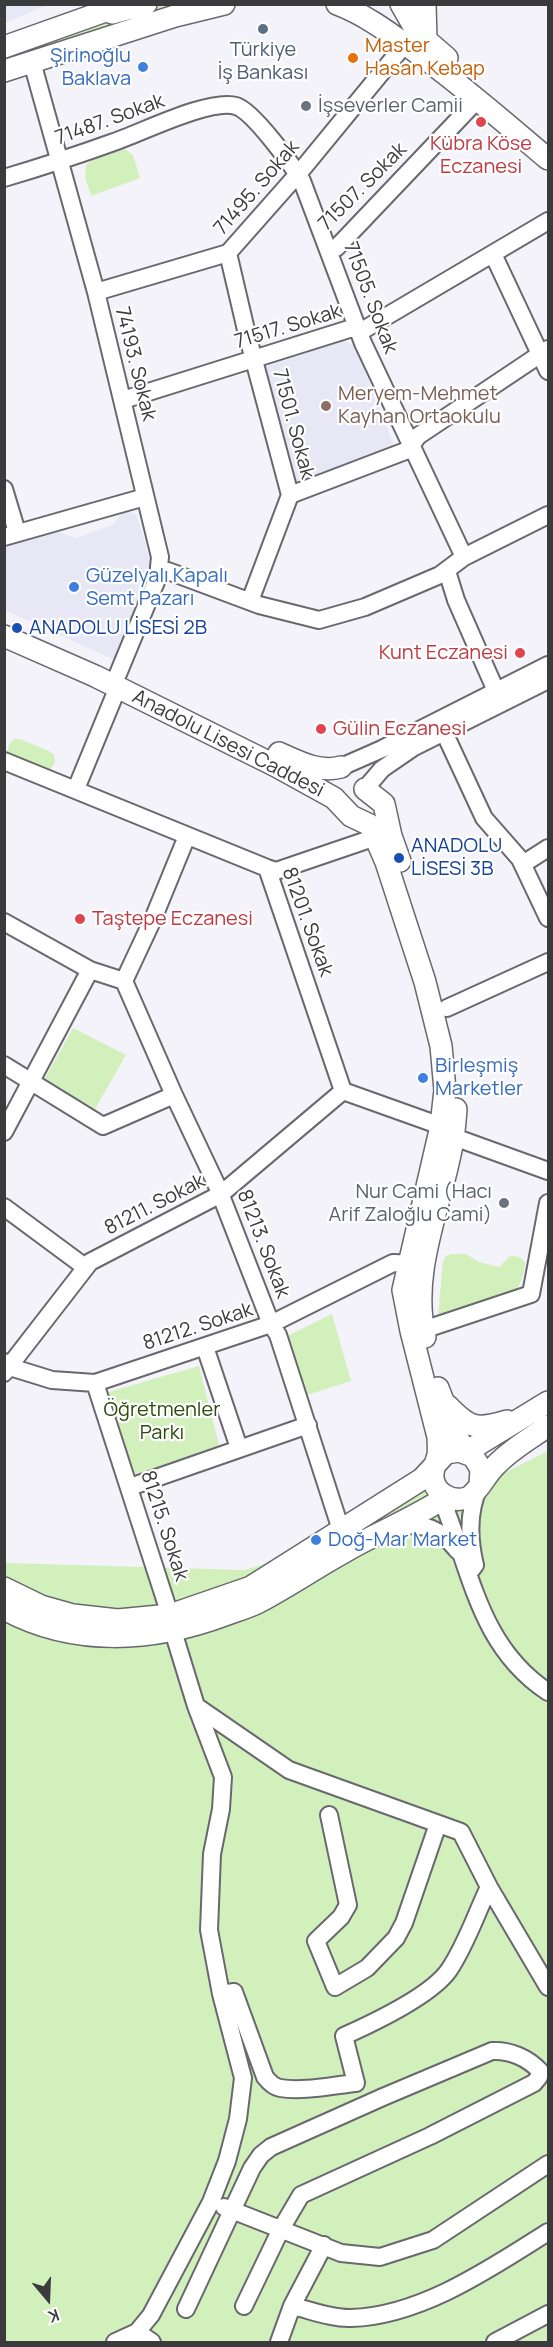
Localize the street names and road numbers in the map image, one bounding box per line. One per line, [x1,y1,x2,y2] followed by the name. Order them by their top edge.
[52,89,168,151] street label: 71487. Sokak
[209,136,305,240] street label: 71495. Sokak
[314,138,412,236] street label: 71507. Sokak
[338,239,402,357] street label: 71505. Sokak
[232,299,344,355] street label: 71517. Sokak
[109,305,161,423] street label: 74193. Sokak
[267,366,319,482] street label: 71501. Sokak
[128,685,328,803] street label: Anadolu Lisesi Caddesi
[276,864,338,980] street label: 81201. Sokak
[101,1169,209,1241] street label: 81211. Sokak
[231,1187,295,1301] street label: 81213. Sokak
[140,1298,256,1356] street label: 81212. Sokak
[135,1468,193,1584] street label: 81215. Sokak

